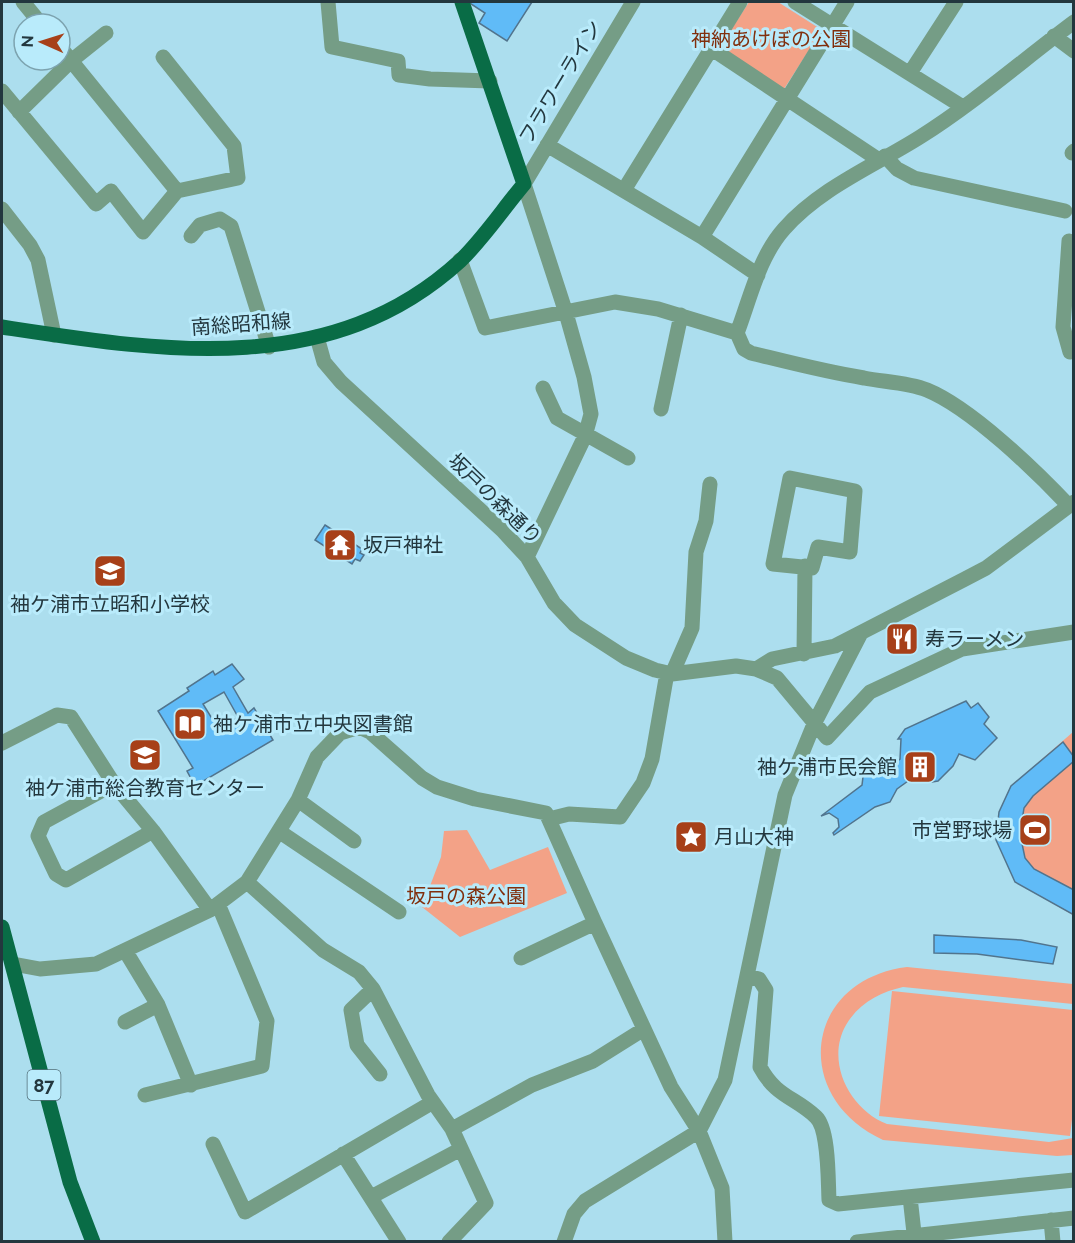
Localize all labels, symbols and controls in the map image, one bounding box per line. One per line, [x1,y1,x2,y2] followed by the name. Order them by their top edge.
[12,12,72,72] north arrow
[514,16,606,148] street label: フラワーライン
[691,27,851,51] park label: 神納あけぼの公園
[18,35,37,48] text: N
[190,309,292,339] street label: 南総昭和線
[444,449,546,549] street label: 坂戸の森通り
[322,527,358,563] temple icon: 坂戸神社
[363,533,443,557] place label: 坂戸神社
[92,553,128,589] school or university icon: 袖ケ浦市立昭和小学校
[10,592,210,616] place label: 袖ケ浦市立昭和小学校
[884,621,920,657] restaurant icon: 寿ラーメン
[925,627,1024,651] place label: 寿ラーメン
[172,706,208,742] library icon: 袖ケ浦市立中央図書館
[213,712,413,736] place label: 袖ケ浦市立中央図書館
[127,737,163,773] school or university icon: 袖ケ浦市総合教育センター
[902,749,938,785] building icon: 袖ケ浦市民会館
[757,755,897,779] place label: 袖ケ浦市民会館
[25,776,265,800] place label: 袖ケ浦市総合教育センター
[1017,812,1053,848] sports icon: 市営野球場
[912,818,1012,842] place label: 市営野球場
[673,819,709,855] place icon: 月山大神
[714,825,794,849] place label: 月山大神
[406,884,526,908] park label: 坂戸の森公園
[28,1070,60,1100] road number: 87

